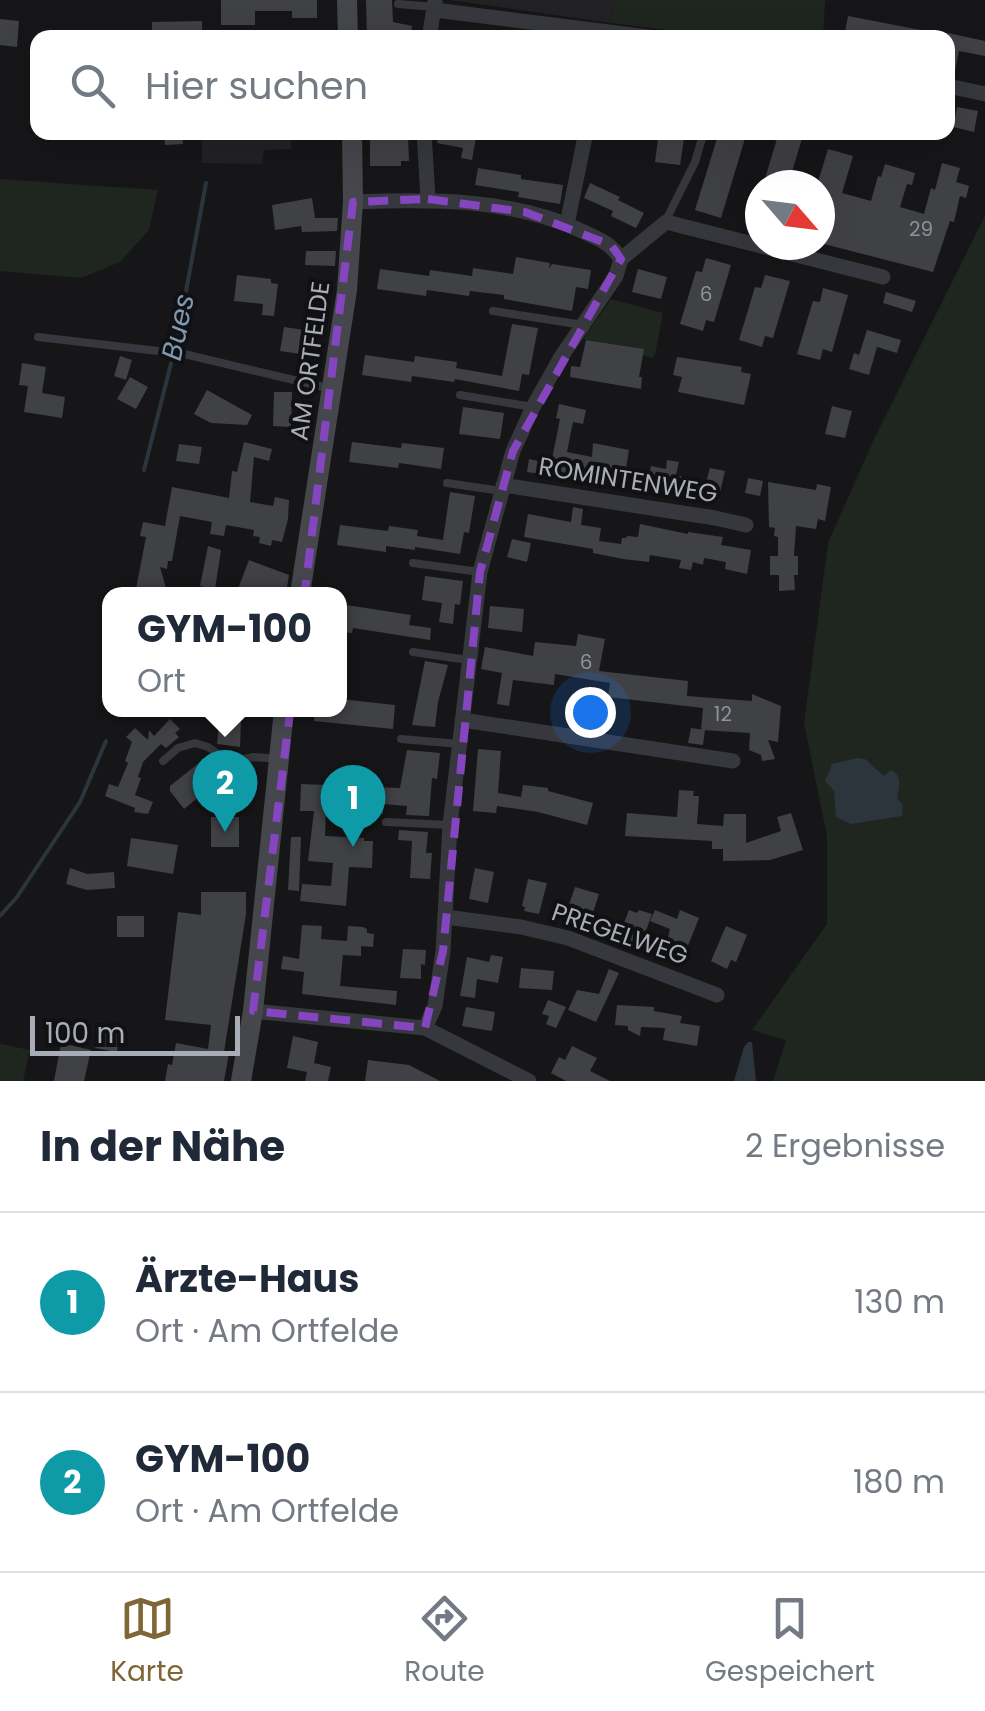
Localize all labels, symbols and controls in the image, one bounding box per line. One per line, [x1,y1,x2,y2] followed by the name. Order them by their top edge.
[30,30,955,140] search box
[65,58,120,113] icon: search
[145,59,368,112] text: Hier suchen
[745,170,835,260] north arrow
[909,215,933,243] house number: 29
[282,279,338,443] street label: AM ORTFELDE
[700,280,712,308] house number: 6
[152,290,204,364] water label: Bues
[536,449,720,511] street label: ROMINTENWEG
[102,587,347,717] popup
[137,602,312,655] text: GYM-100
[580,648,592,676] house number: 6
[137,658,186,703] text: Ort
[565,687,616,738] your location
[714,700,732,728] house number: 12
[192,750,258,832] pin: 2
[320,764,386,847] pin: 1
[547,894,693,974] street label: PREGELWEG
[30,1011,240,1056] scale bar
[45,1014,125,1053] text: 100 m
[40,1117,285,1176] text: In der Nähe
[745,1123,945,1168] text: 2 Ergebnisse
[135,1252,359,1305] text: Ärzte-Haus
[66,1279,79,1324] text: 1
[854,1279,945,1324] text: 130 m
[135,1308,399,1353] text: Ort · Am Ortfelde
[135,1432,310,1485] text: GYM-100
[63,1459,82,1504] text: 2
[853,1459,945,1504] text: 180 m
[135,1488,399,1533] text: Ort · Am Ortfelde
[110,1591,184,1693] tab: Karte
[404,1591,485,1693] tab: Route
[705,1591,875,1693] tab: Gespeichert

